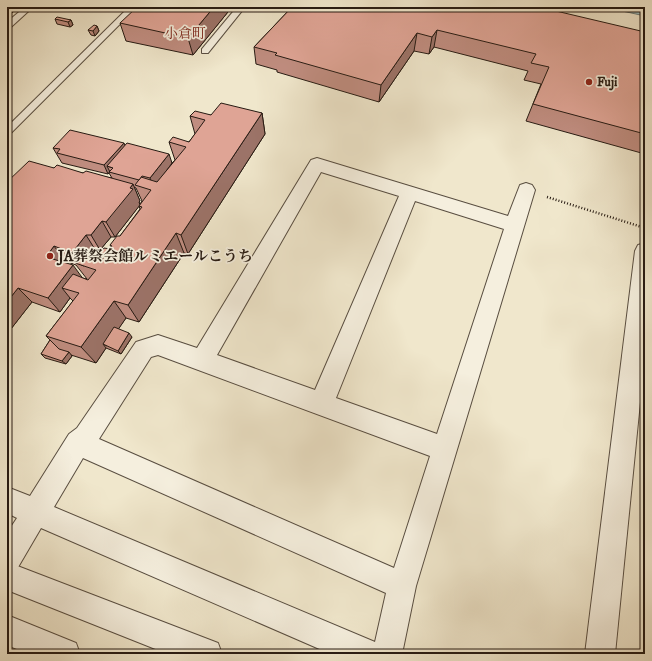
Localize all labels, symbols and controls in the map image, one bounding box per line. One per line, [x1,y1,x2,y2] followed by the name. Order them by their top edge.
[164,25,206,43] district label: 小倉町
[597,74,618,91] place label: Fuji
[584,77,594,87] marker: Fuji
[56,247,253,266] place label: JA葬祭会館ルミエールこうち
[45,251,55,261] marker: JA葬祭会館ルミエールこうち

